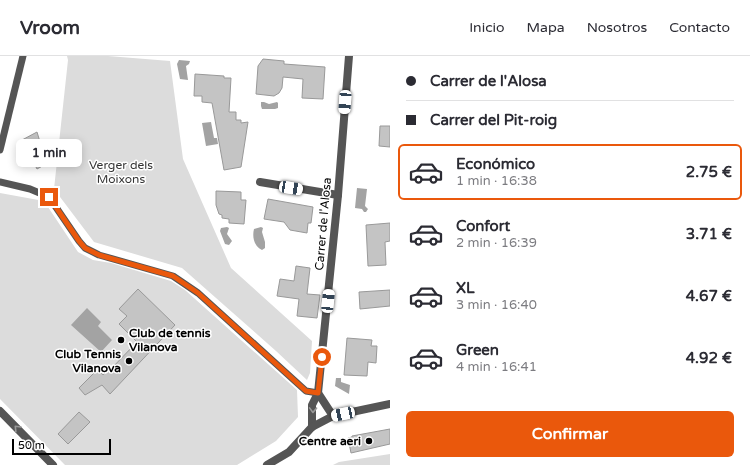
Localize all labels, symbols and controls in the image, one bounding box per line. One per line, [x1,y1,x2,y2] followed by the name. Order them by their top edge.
[20,17,80,39] text: Vroom
[469,19,505,36] text: Inicio
[527,19,565,36] text: Mapa
[587,19,647,36] text: Nosotros
[669,19,730,36] text: Contacto
[430,72,547,90] text: Carrer de l'Alosa
[338,90,352,114] car
[430,111,557,129] text: Carrer del Pit-roig
[16,139,82,167] callout: 1 min
[32,145,66,161] text: 1 min
[408,154,444,190] icon: car
[456,155,535,173] text: Económico
[89,158,153,186] park label: Verger dels Moixons
[686,163,732,181] text: 2.75 €
[456,173,537,189] text: 1 min · 16:38
[312,177,334,271] street label: Carrer de l'Alosa
[278,180,304,196] car
[40,188,58,206] route end
[408,216,444,252] icon: car
[456,217,510,235] text: Confort
[686,225,732,243] text: 3.71 €
[456,235,537,251] text: 2 min · 16:39
[408,278,444,314] icon: car
[456,279,475,297] text: XL
[686,287,732,305] text: 4.67 €
[321,288,335,314] car
[456,297,537,313] text: 3 min · 16:40
[129,326,211,354] place label: Club de tennis Vilanova
[116,335,126,345] marker: Club de tennis Vilanova
[408,340,444,376] icon: car
[456,341,499,359] text: Green
[55,347,121,375] place label: Club Tennis Vilanova
[313,348,331,366] route start
[686,349,732,367] text: 4.92 €
[124,356,134,366] marker: Club Tennis Vilanova
[456,359,537,375] text: 4 min · 16:41
[330,406,356,422] car
[309,407,318,413] one-way arrow
[406,411,734,457] button: Confirmar
[14,425,21,433] one-way arrow
[299,434,361,448] place label: Centre aeri
[364,436,374,446] marker: Centre aeri
[12,437,111,456] scale bar
[18,439,45,452] text: 50 m

